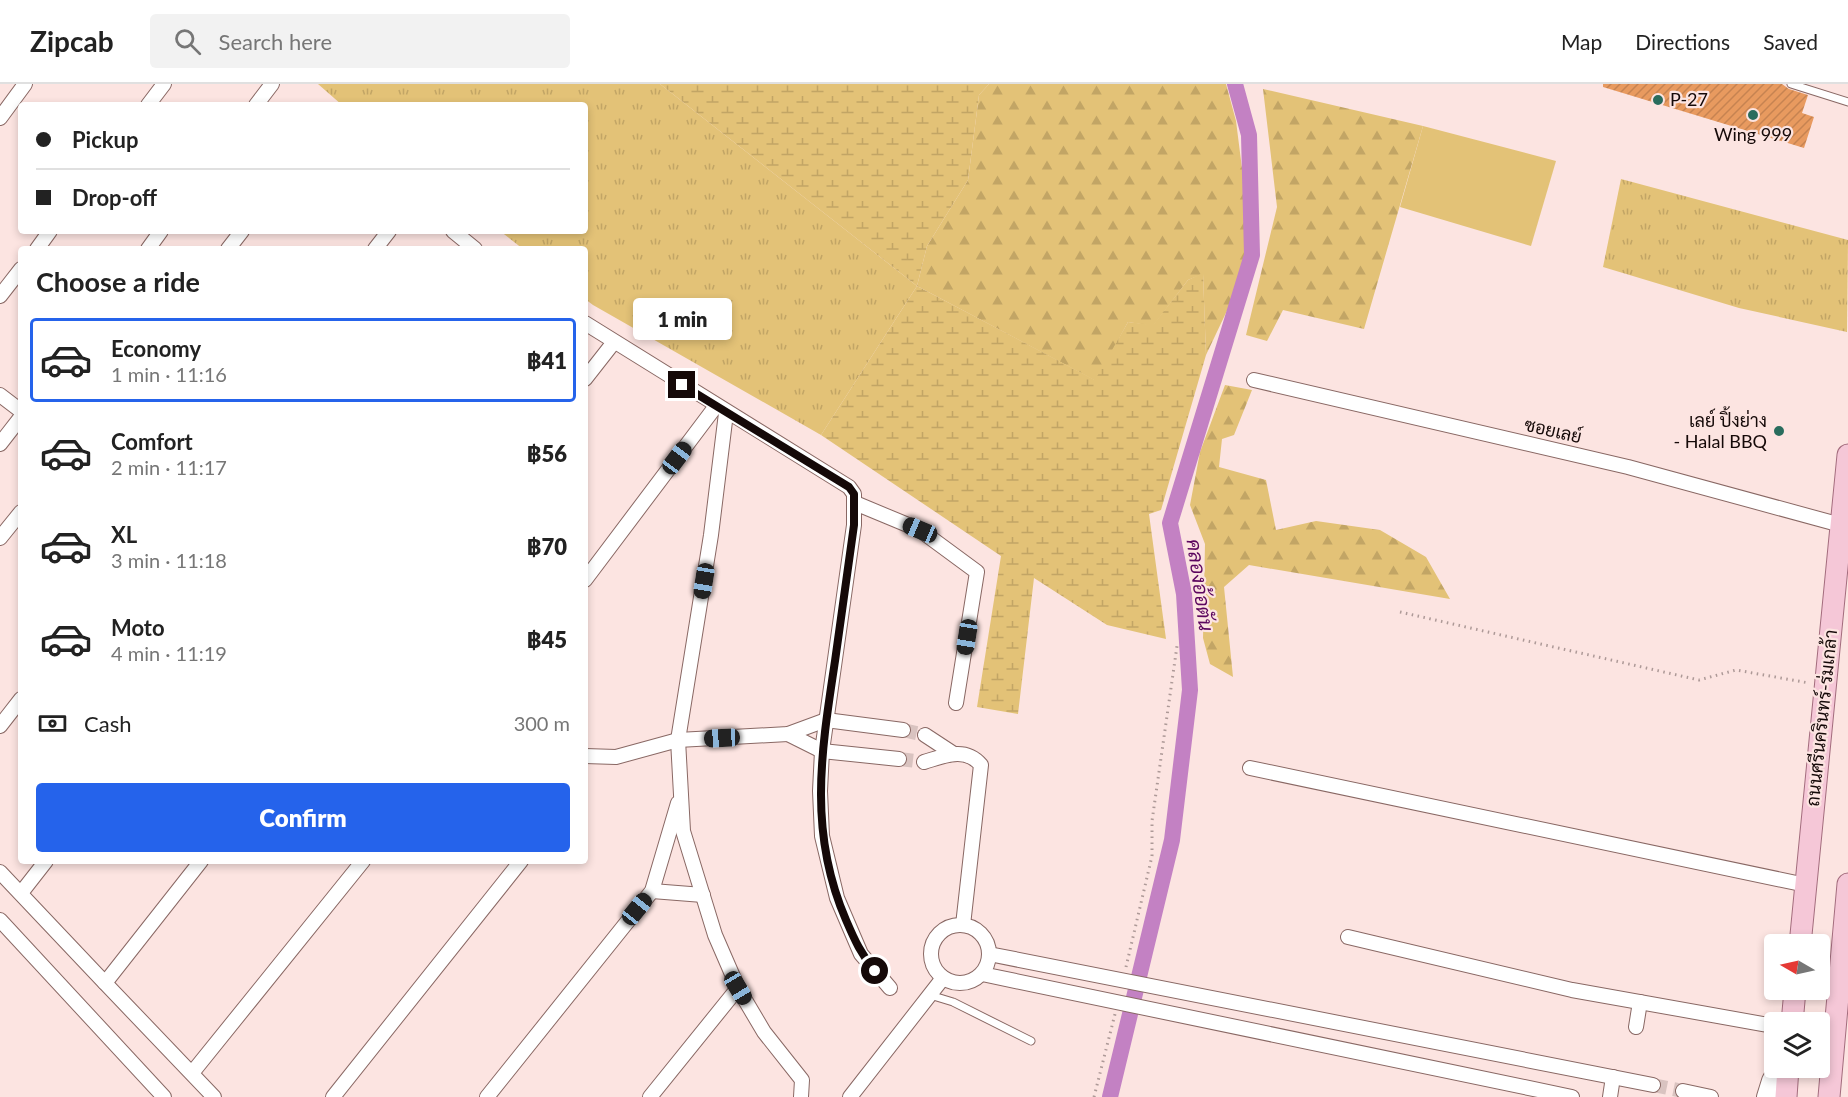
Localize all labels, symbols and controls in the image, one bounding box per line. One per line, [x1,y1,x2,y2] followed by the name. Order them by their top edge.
[150,14,570,68] search box
[30,24,114,58] text: Zipcab
[171,25,204,58] icon: search
[219,28,332,55] text: Search here
[1561,29,1602,54] text: Map
[1635,29,1730,54] text: Directions
[1763,29,1818,54] text: Saved
[1670,88,1708,110] place label: P-27
[1651,93,1665,107] marker: P-27
[1746,108,1760,122] marker: Wing 999
[1714,123,1792,145] place label: Wing 999
[72,126,138,153] text: Pickup
[72,184,157,211] text: Drop-off
[36,265,200,298] text: Choose a ride
[632,298,732,340] callout: 1 min
[658,307,707,331] text: 1 min
[39,333,93,387] icon: car
[111,335,201,362] text: Economy
[526,347,567,374] text: ฿41
[111,362,227,386] text: 1 min · 11:16
[668,371,695,398] route end
[1674,406,1768,452] place label: เลย์ ปิ้งย่าง - Halal BBQ
[1522,412,1584,447] street label: ซอยเลย์
[1772,424,1786,438] marker: เลย์ ปิ้งย่าง - Halal BBQ
[39,426,93,480] icon: car
[111,428,193,455] text: Comfort
[659,438,695,478] car
[526,440,567,467] text: ฿56
[111,455,227,479] text: 2 min · 11:17
[900,515,940,545] car
[39,519,93,573] icon: car
[111,521,137,548] text: XL
[526,533,567,560] text: ฿70
[1183,537,1219,633] water label: คลองอ้อตัน
[111,548,227,572] text: 3 min · 11:18
[692,562,716,600] car
[39,612,93,666] icon: car
[111,614,165,641] text: Moto
[955,618,979,656] car
[526,626,567,653] text: ฿45
[1800,628,1841,807] street label: ถนนศรีนครินทร์-ร่มเกล้า
[111,641,227,665] text: 4 min · 11:19
[36,707,69,740] icon: cash
[84,710,131,737] text: Cash
[514,711,570,735] text: 300 m
[704,728,740,748] car
[36,783,570,852] button: Confirm
[619,889,655,929] car
[1764,934,1830,1000] north arrow
[1764,934,1830,1078] map controls
[861,957,888,984] route start
[721,968,755,1008] car
[1764,1012,1830,1078] button: layers

